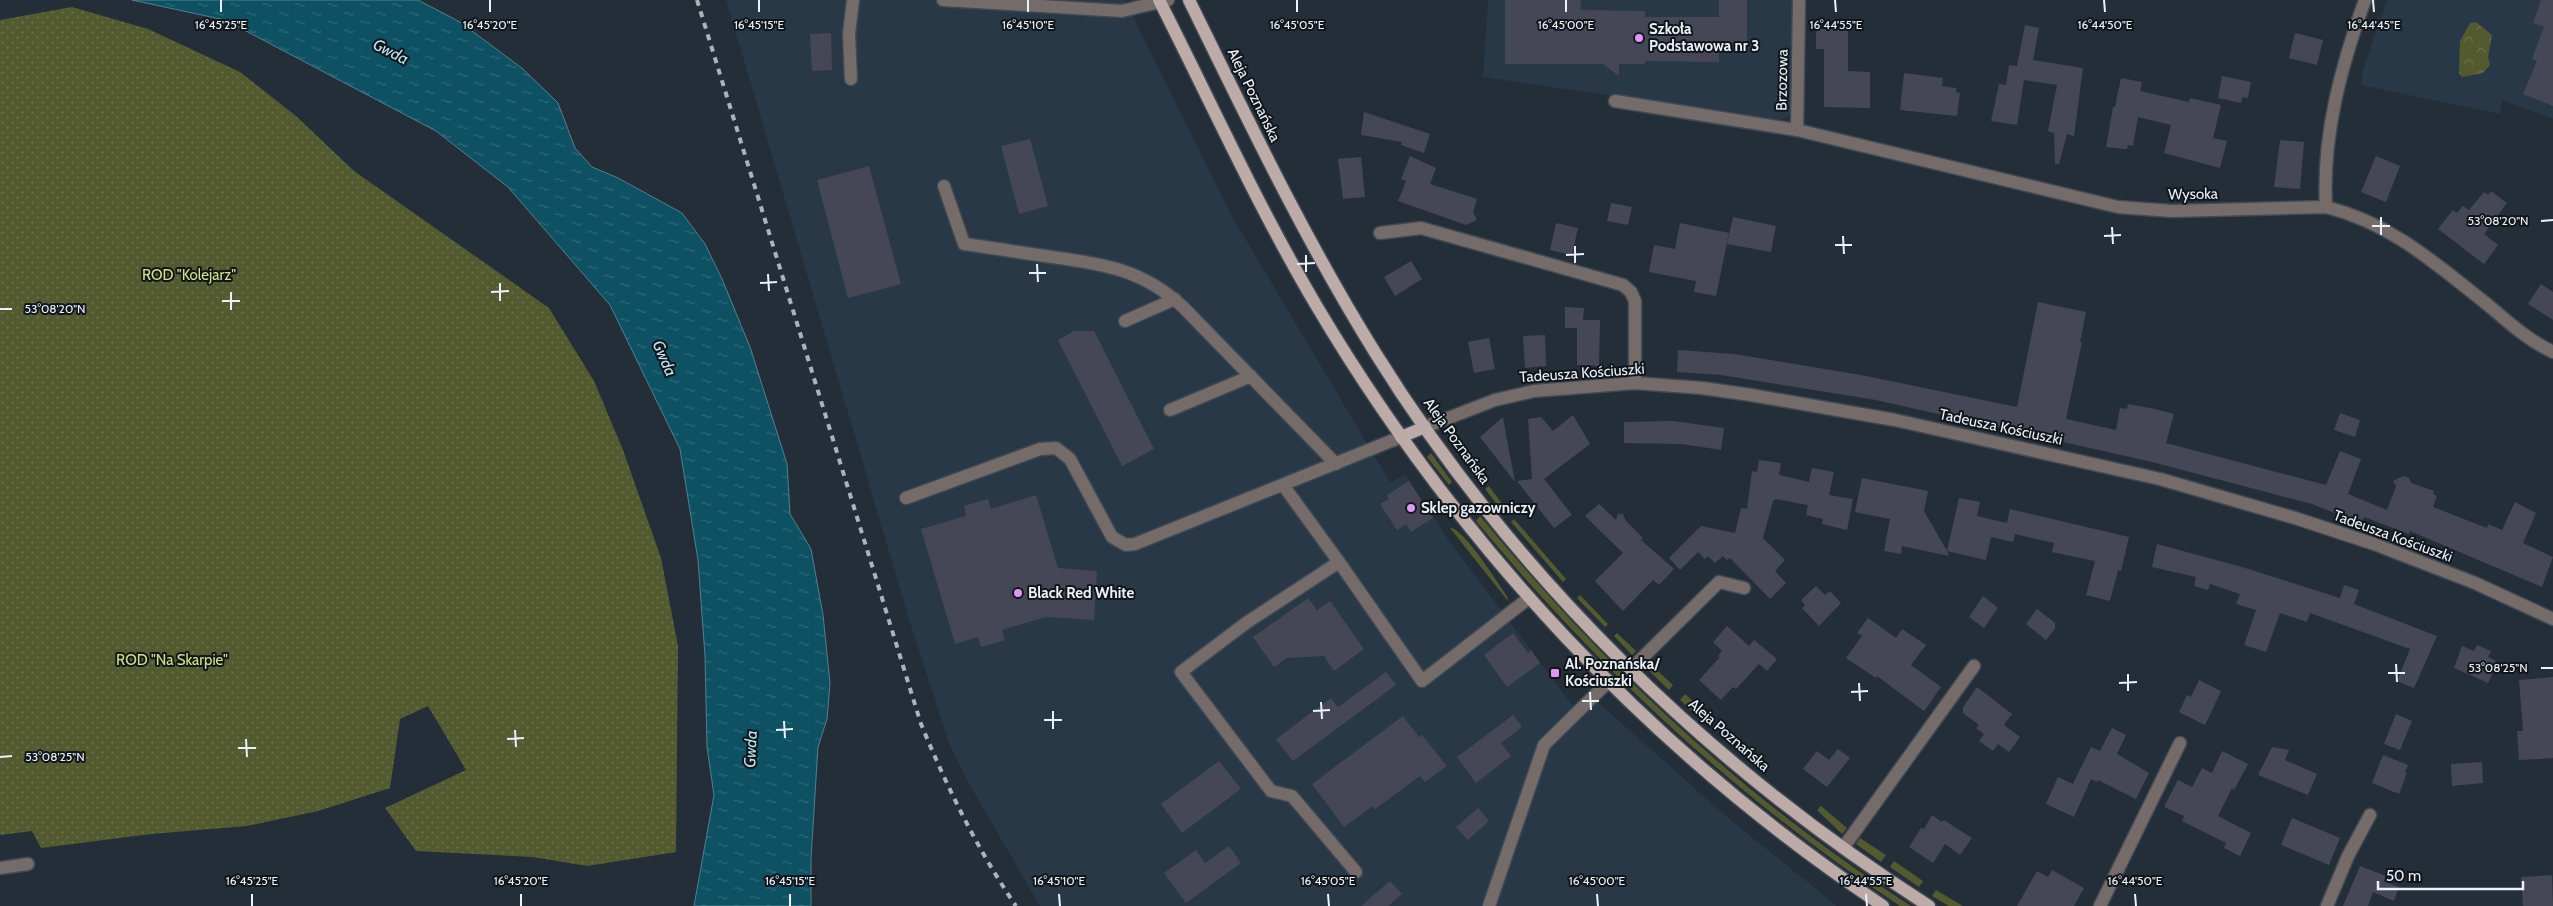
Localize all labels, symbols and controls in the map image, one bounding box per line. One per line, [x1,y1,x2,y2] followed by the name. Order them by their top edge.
[195,17,248,32] text: 16°45'25"E
[463,17,518,32] text: 16°45'20"E
[734,17,784,32] text: 16°45'15"E
[1002,17,1054,32] text: 16°45'10"E
[1270,17,1325,32] text: 16°45'05"E
[1538,17,1595,32] text: 16°45'00"E
[1809,17,1863,32] text: 16°44'55"E
[2078,17,2133,32] text: 16°44'50"E
[2347,17,2401,32] text: 16°44'45"E
[1649,20,1759,55] place label: Szkoła Podstawowa nr 3
[1633,32,1645,44] marker: Szkoła Podstawowa nr 3
[370,35,412,68] water label: Gwda
[1224,45,1285,145] street label: Aleja Poznańska
[1772,48,1792,111] street label: Brzozowa
[2168,185,2219,203] street label: Wysoka
[2467,213,2529,228] text: 53°08'20"N
[142,266,236,284] park label: ROD "Kolejarz"
[24,301,86,316] text: 53°08'20"N
[649,337,681,379] water label: Gwda
[1519,360,1645,386] street label: Tadeusza Kościuszki
[1420,395,1495,488] street label: Aleja Poznańska
[1938,405,2064,449] street label: Tadeusza Kościuszki
[1421,499,1537,517] place label: Sklep gazowniczy
[1405,502,1417,514] marker: Sklep gazowniczy
[2331,506,2455,566] street label: Tadeusza Kościuszki
[1028,584,1134,602] place label: Black Red White
[1012,587,1024,599] marker: Black Red White
[116,651,228,669] park label: ROD "Na Skarpie"
[1565,655,1660,690] place label: Al. Poznańska/ Kościuszki
[2468,660,2528,675] text: 53°08'25"N
[1549,667,1561,679] marker: Al. Poznańska/ Kościuszki
[1685,695,1774,776] street label: Aleja Poznańska
[740,730,761,768] water label: Gwda
[25,749,85,764] text: 53°08'25"N
[2378,858,2523,890] scale bar
[2386,867,2421,885] text: 50 m
[226,873,279,888] text: 16°45'25"E
[494,873,549,888] text: 16°45'20"E
[765,873,815,888] text: 16°45'15"E
[1033,873,1085,888] text: 16°45'10"E
[1301,873,1356,888] text: 16°45'05"E
[1569,873,1626,888] text: 16°45'00"E
[1839,873,1893,888] text: 16°44'55"E
[2108,873,2163,888] text: 16°44'50"E

